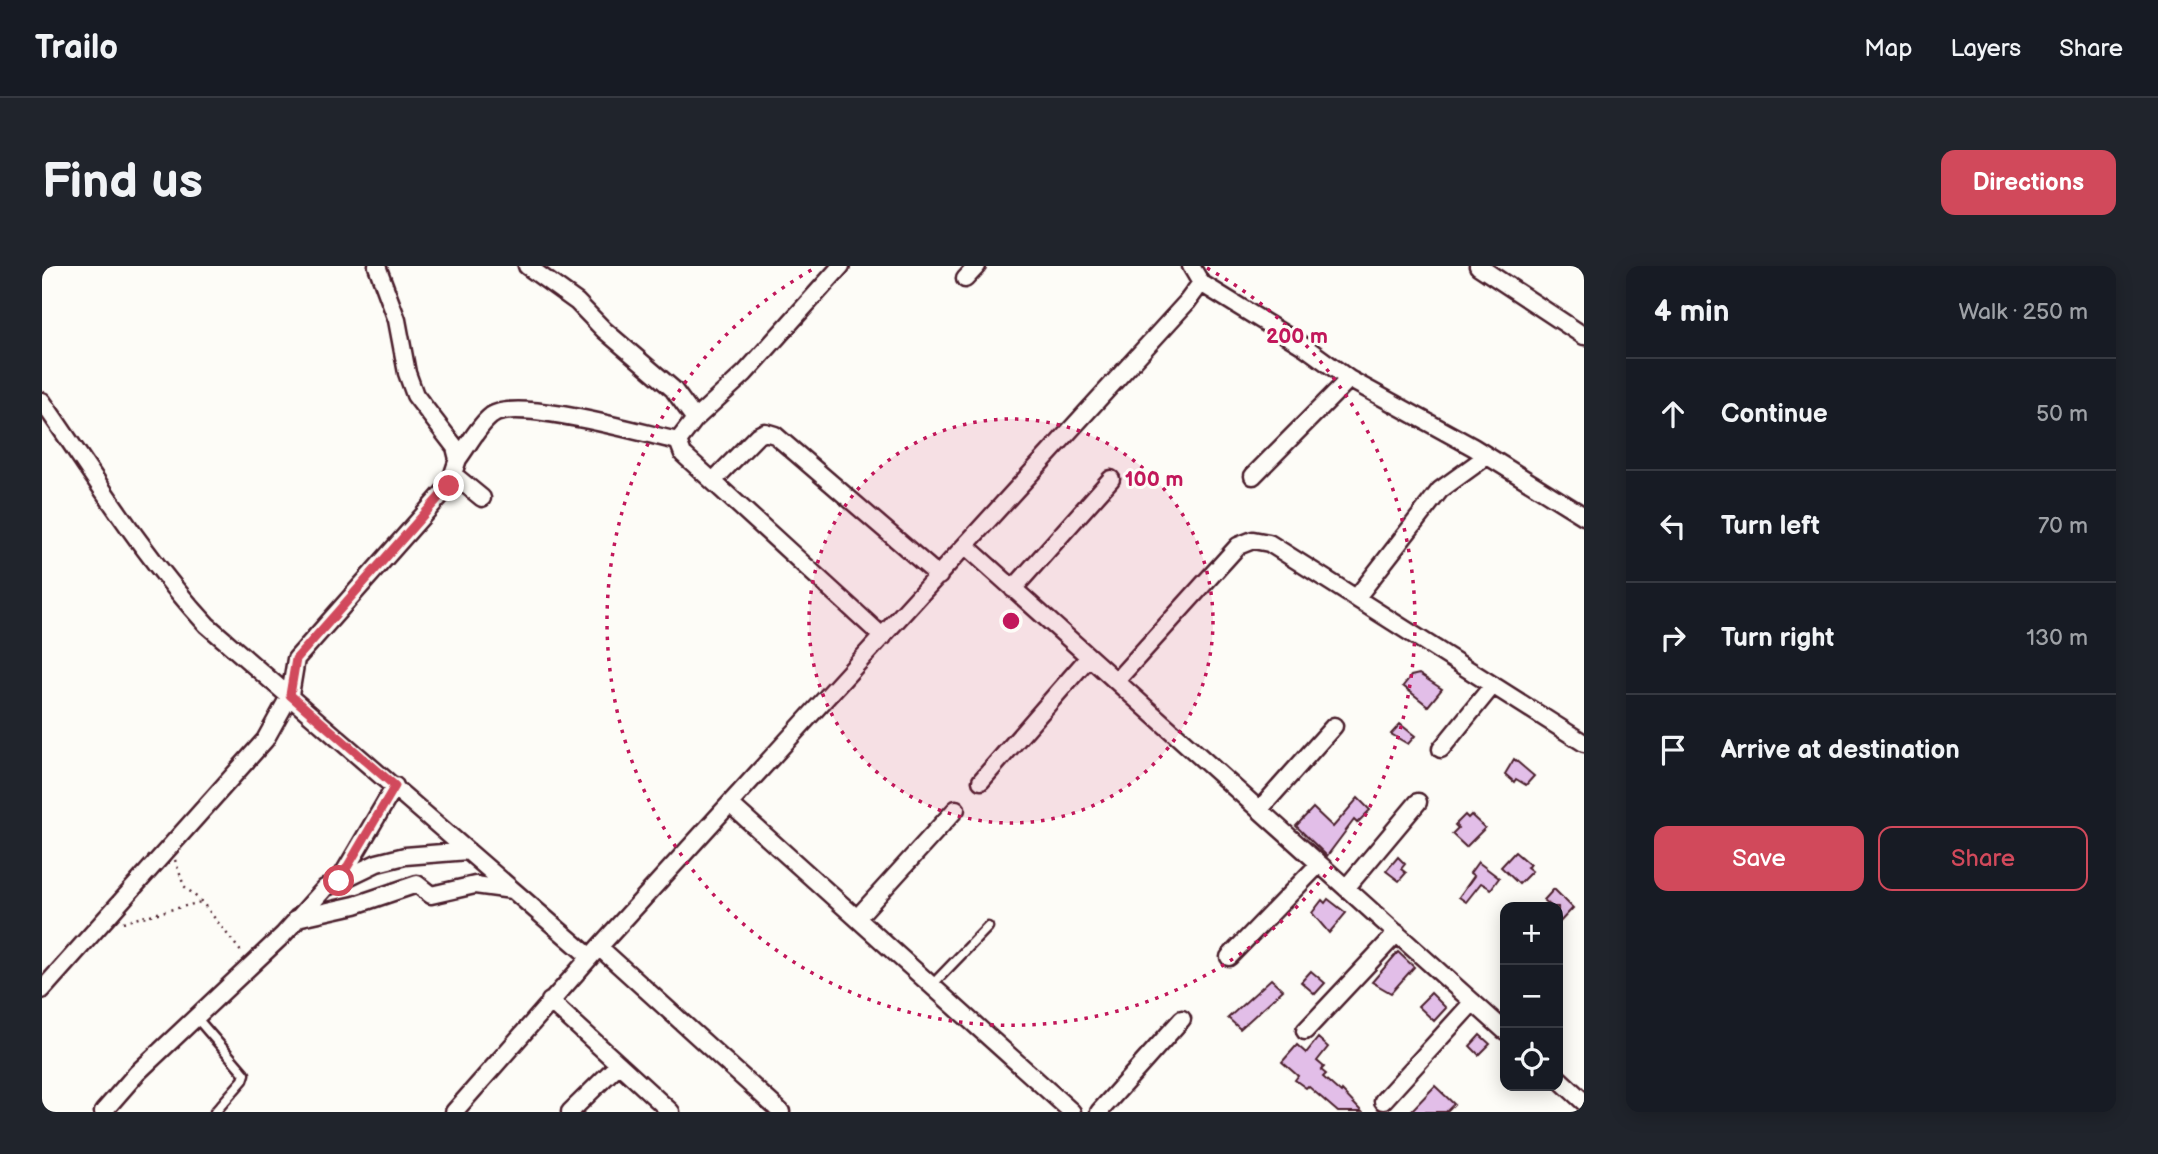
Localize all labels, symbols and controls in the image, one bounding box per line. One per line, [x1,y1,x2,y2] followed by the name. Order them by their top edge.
[35,28,118,68] text: Trailo
[1864,34,1912,63] text: Map
[1950,34,2021,63] text: Layers
[2059,34,2123,63] text: Share
[1941,150,2116,215] button: Directions
[42,153,203,212] text: Find us
[1654,294,1729,330] text: 4 min
[1958,298,2088,326] text: Walk · 250 m
[1266,324,1328,349] text: 200 m
[1654,395,1692,433] icon: ahead
[1721,399,1828,430] text: Continue
[2036,400,2088,428] text: 50 m
[1125,467,1183,492] text: 100 m
[433,470,464,501] route end
[1654,507,1692,545] icon: left
[1721,511,1820,542] text: Turn left
[2038,512,2088,540] text: 70 m
[999,609,1023,633] centre of rings
[1654,619,1692,657] icon: right
[1721,623,1834,654] text: Turn right
[2026,624,2088,652] text: 130 m
[1654,731,1692,769] icon: arrive
[1721,735,1960,766] text: Arrive at destination
[1654,826,1864,891] button: Save
[1878,826,2088,891] button: Share
[323,865,354,896] route start
[1500,902,1563,1091] map controls
[1500,902,1563,965] button: +
[1500,965,1563,1028] button: −
[1500,1028,1563,1091] button: locate

